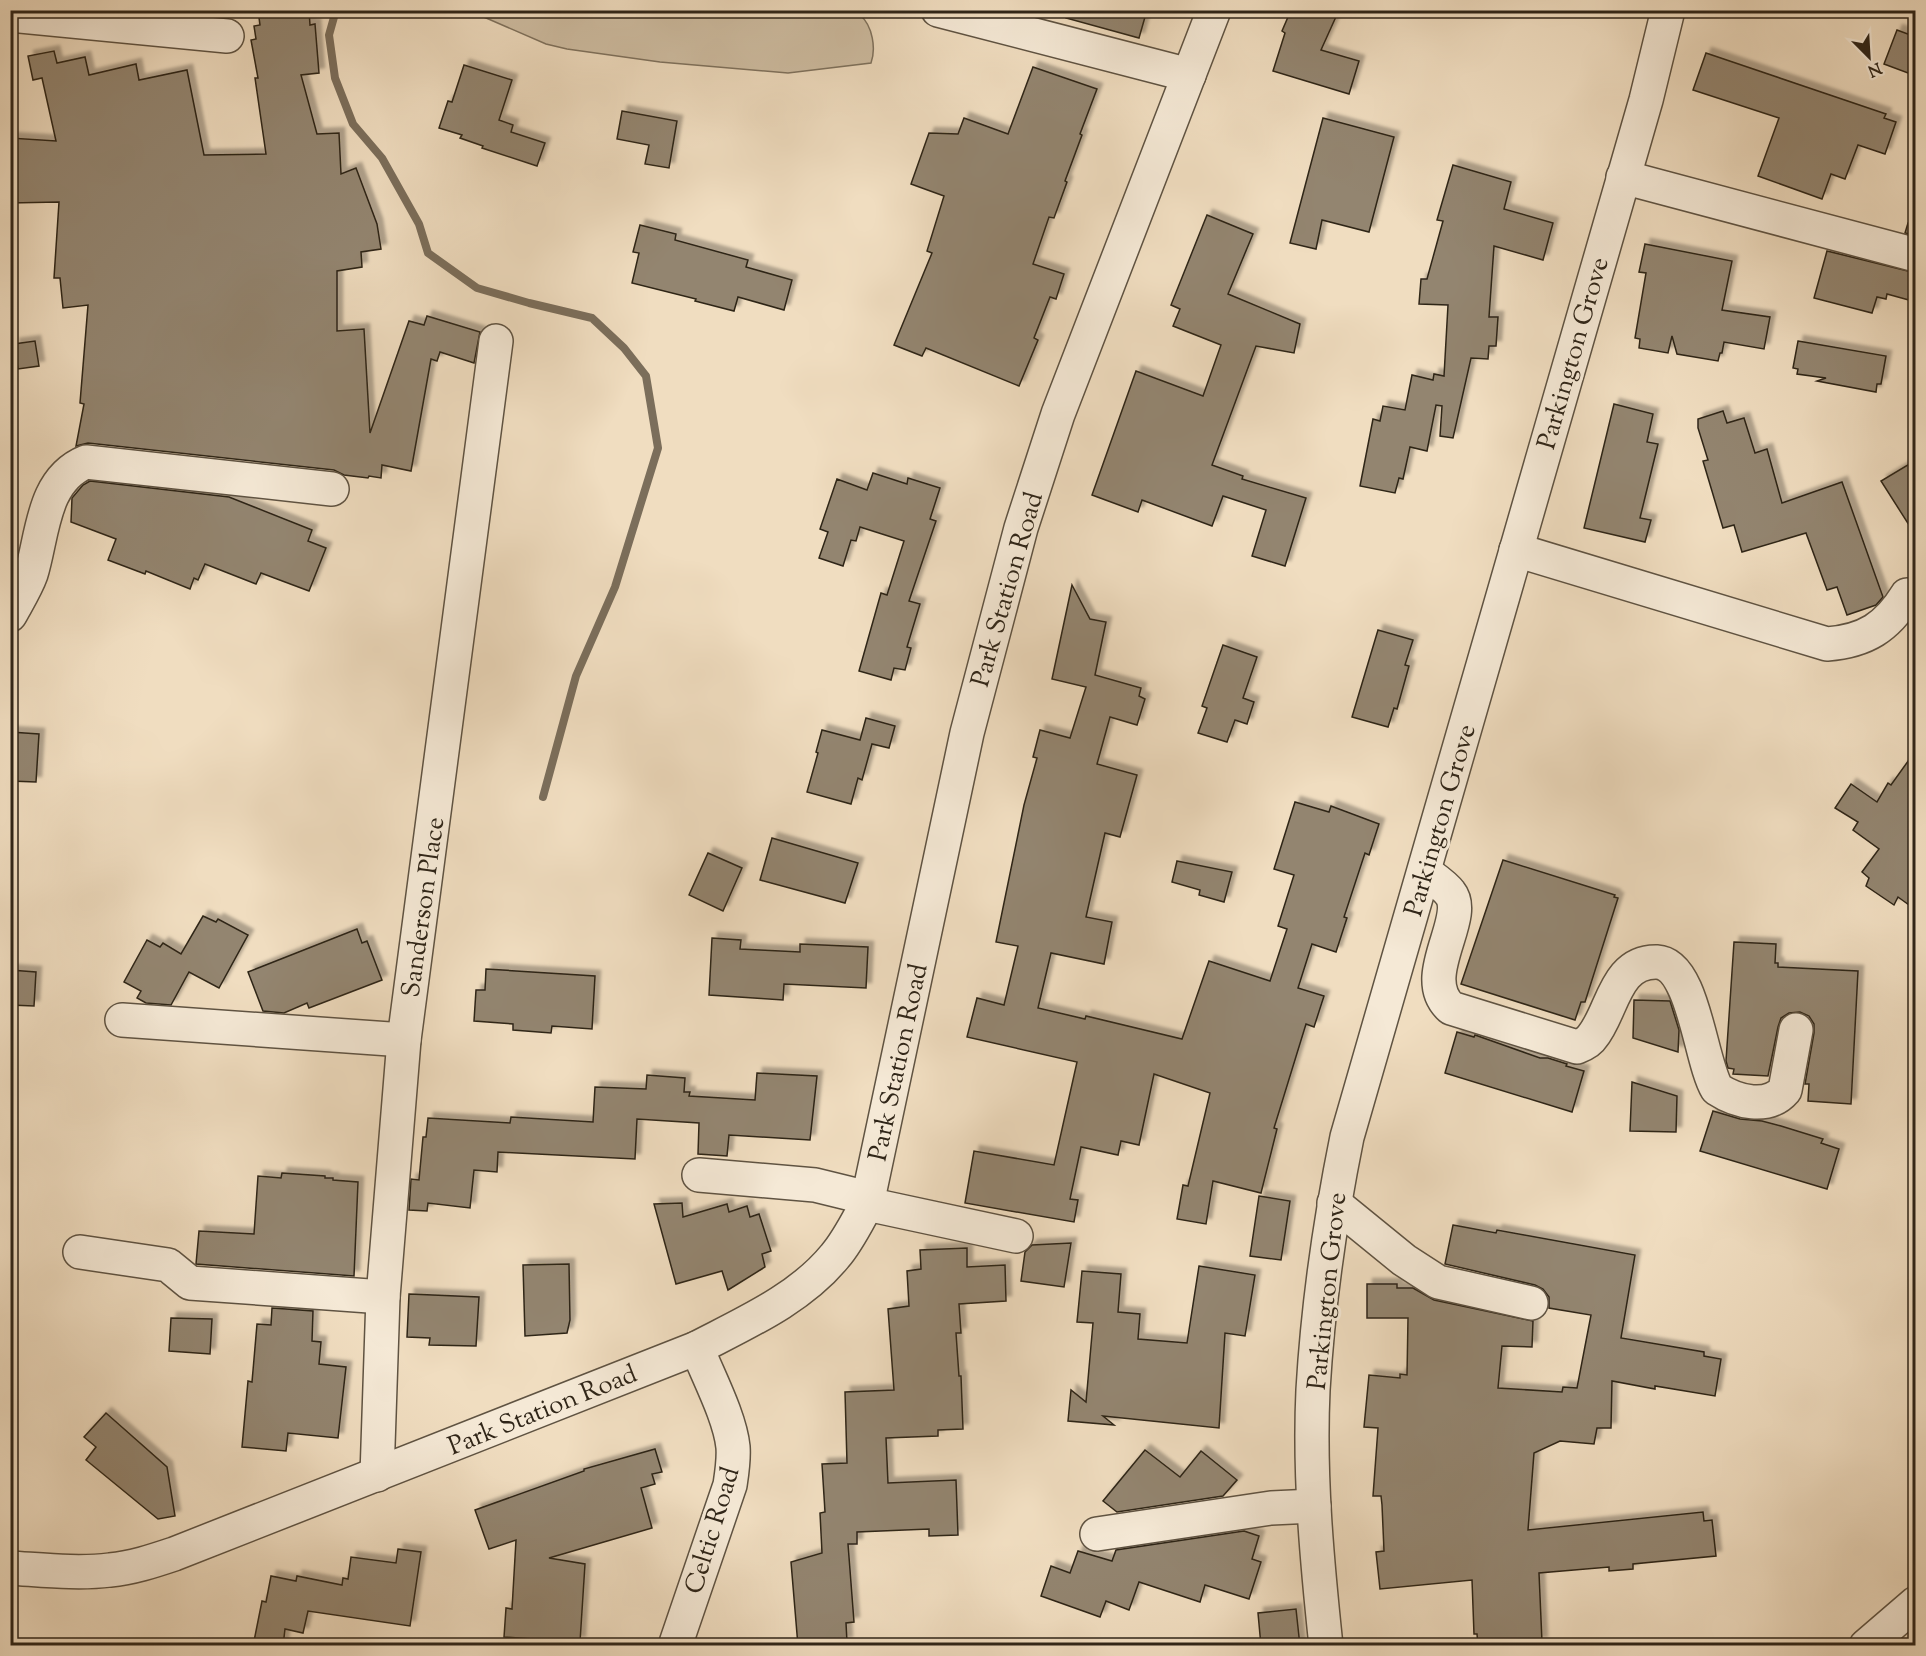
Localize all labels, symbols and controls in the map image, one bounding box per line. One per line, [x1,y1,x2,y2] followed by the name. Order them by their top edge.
[1839,27,1899,87] north arrow
[1863,55,1885,82] text: N
[1529,253,1620,454] street label: Parkington Grove
[963,488,1054,691] street label: Park Station Road
[1396,720,1487,921] street label: Parkington Grove
[394,815,455,1000] street label: Sanderson Place
[860,960,939,1165] street label: Park Station Road
[1300,1191,1357,1392] street label: Parkington Grove
[443,1356,643,1466] street label: Park Station Road
[677,1462,750,1599] street label: Celtic Road

